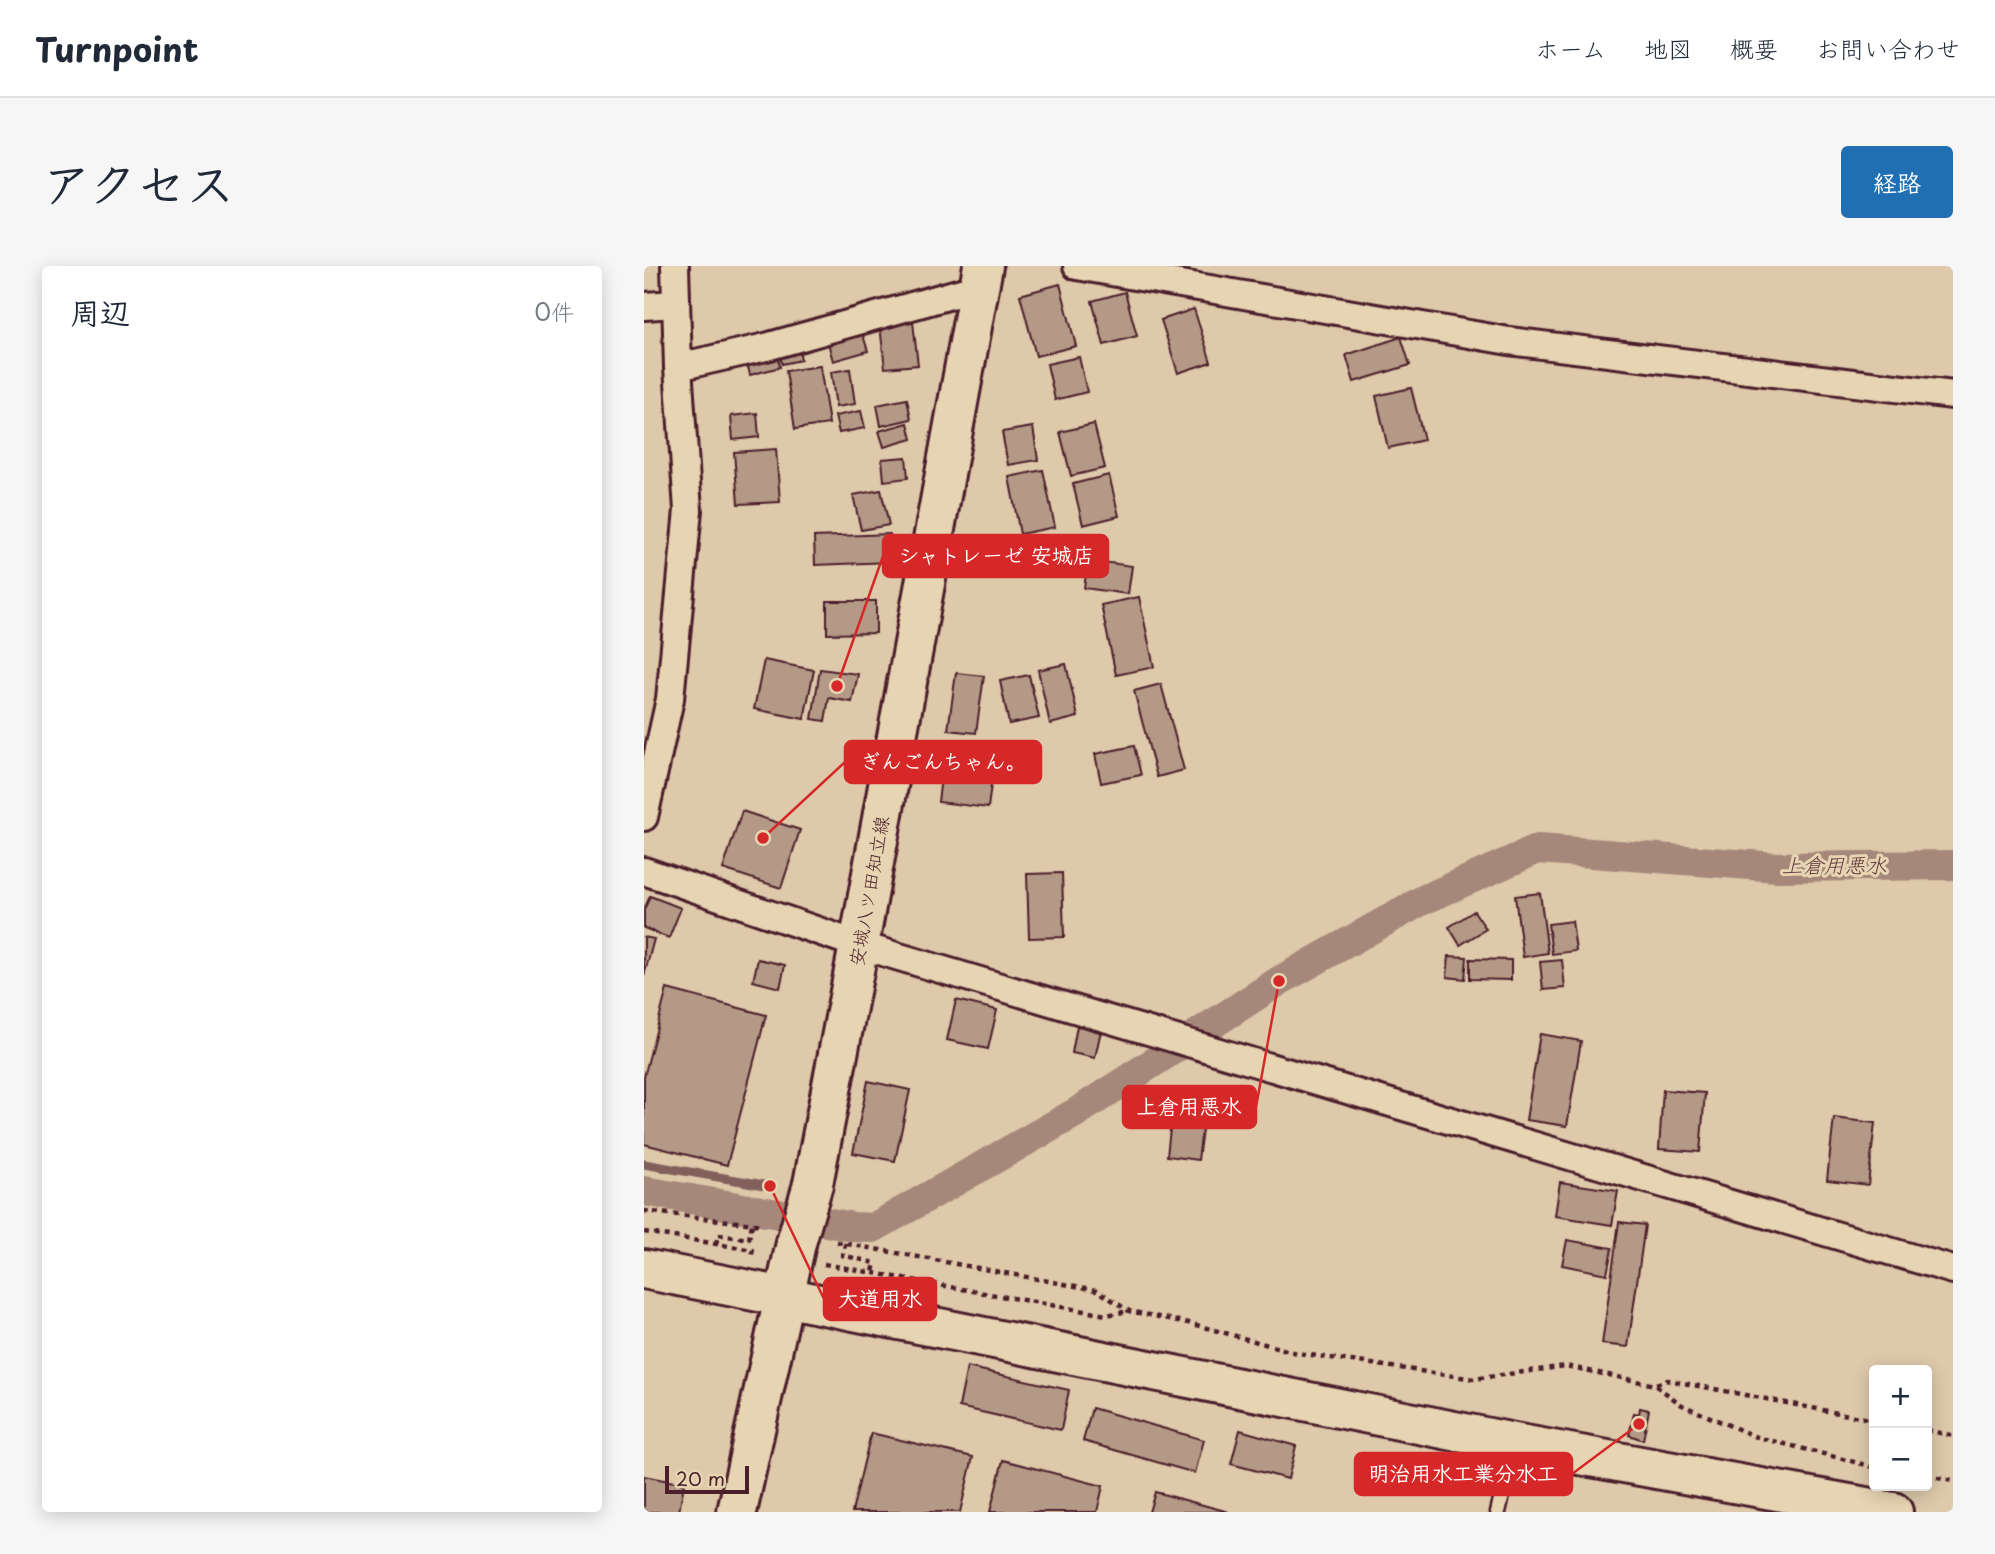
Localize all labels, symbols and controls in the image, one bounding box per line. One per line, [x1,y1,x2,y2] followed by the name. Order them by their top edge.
[35,23,199,73] text: Turnpoint
[1535,30,1606,66] text: ホーム
[1644,30,1692,66] text: 地図
[1730,30,1778,66] text: 概要
[1816,30,1960,66] text: お問い合わせ
[42,145,235,219] text: アクセス
[1841,146,1953,218] button: 経路
[70,289,130,334] text: 周辺
[534,294,574,329] text: 0件
[883,535,1108,577] callout: シャトレーゼ 安城店
[898,538,1094,570] text: シャトレーゼ 安城店
[845,741,1041,783] callout: ぎんごんちゃん。
[860,744,1026,776] text: ぎんごんちゃん。
[841,814,895,968] street label: 安城八ツ田知立線
[1782,848,1887,880] water label: 上倉用悪水
[1123,1086,1256,1128] callout: 上倉用悪水
[1137,1089,1242,1121] text: 上倉用悪水
[824,1278,936,1320] callout: 大道用水
[838,1281,922,1313] text: 大道用水
[1869,1365,1932,1491] map controls
[1869,1365,1932,1428] button: +
[1869,1428,1932,1491] button: −
[1355,1453,1572,1495] callout: 明治用水工業分水工
[1369,1456,1558,1488] text: 明治用水工業分水工
[665,1463,749,1495] scale bar
[676,1464,725,1492] text: 20 m

